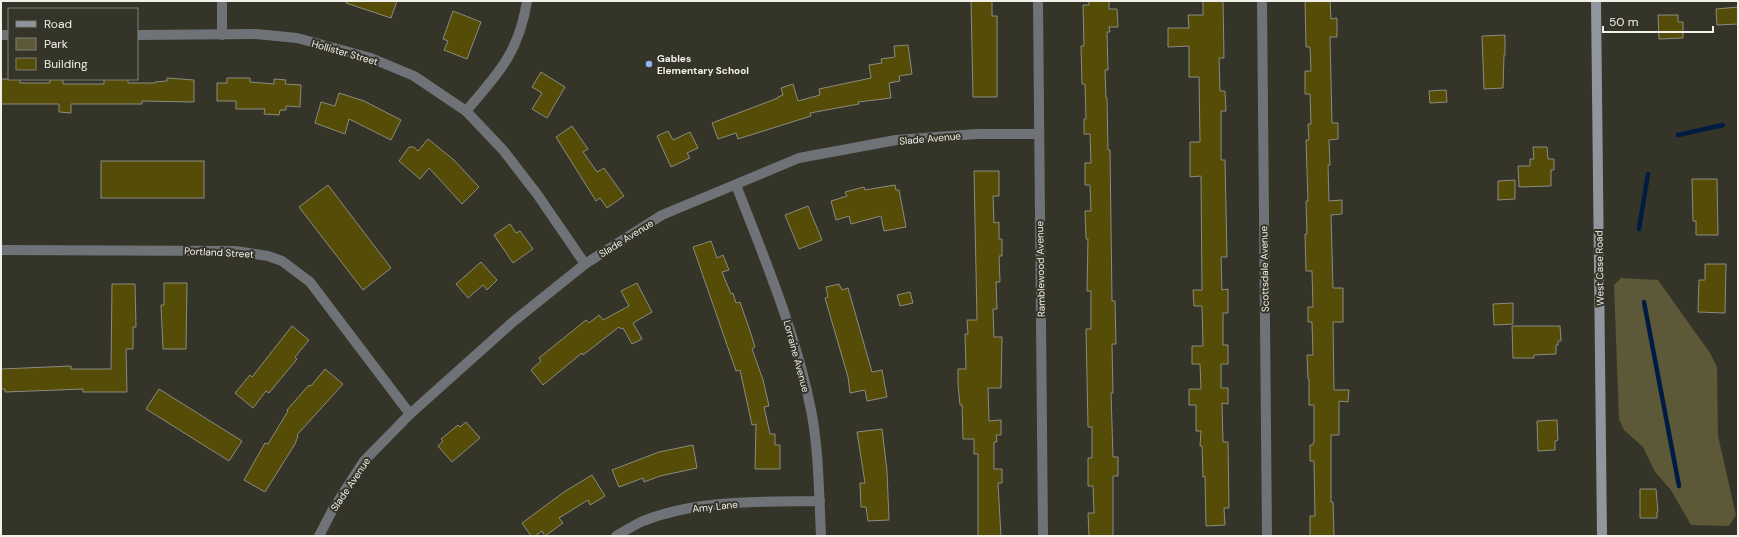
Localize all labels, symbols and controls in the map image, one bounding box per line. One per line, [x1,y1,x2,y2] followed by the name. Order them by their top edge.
[8,8,138,80] legend
[1603,8,1713,34] scale bar
[1609,14,1638,30] text: 50 m
[44,16,72,32] text: Road
[44,36,68,52] text: Park
[310,37,380,68] street label: Hollister Street
[657,52,749,77] place label: Gables Elementary School
[44,56,88,72] text: Building
[644,59,654,69] marker: Gables Elementary School
[899,129,962,148] street label: Slade Avenue
[597,216,656,260] street label: Slade Avenue
[1033,220,1048,317] street label: Ramblewood Avenue
[1257,225,1272,312] street label: Scottsdale Avenue
[1592,230,1607,306] street label: West Case Road
[184,244,254,261] street label: Portland Street
[781,319,812,394] street label: Lorraine Avenue
[328,455,373,514] street label: Slade Avenue
[692,498,739,515] street label: Amy Lane

